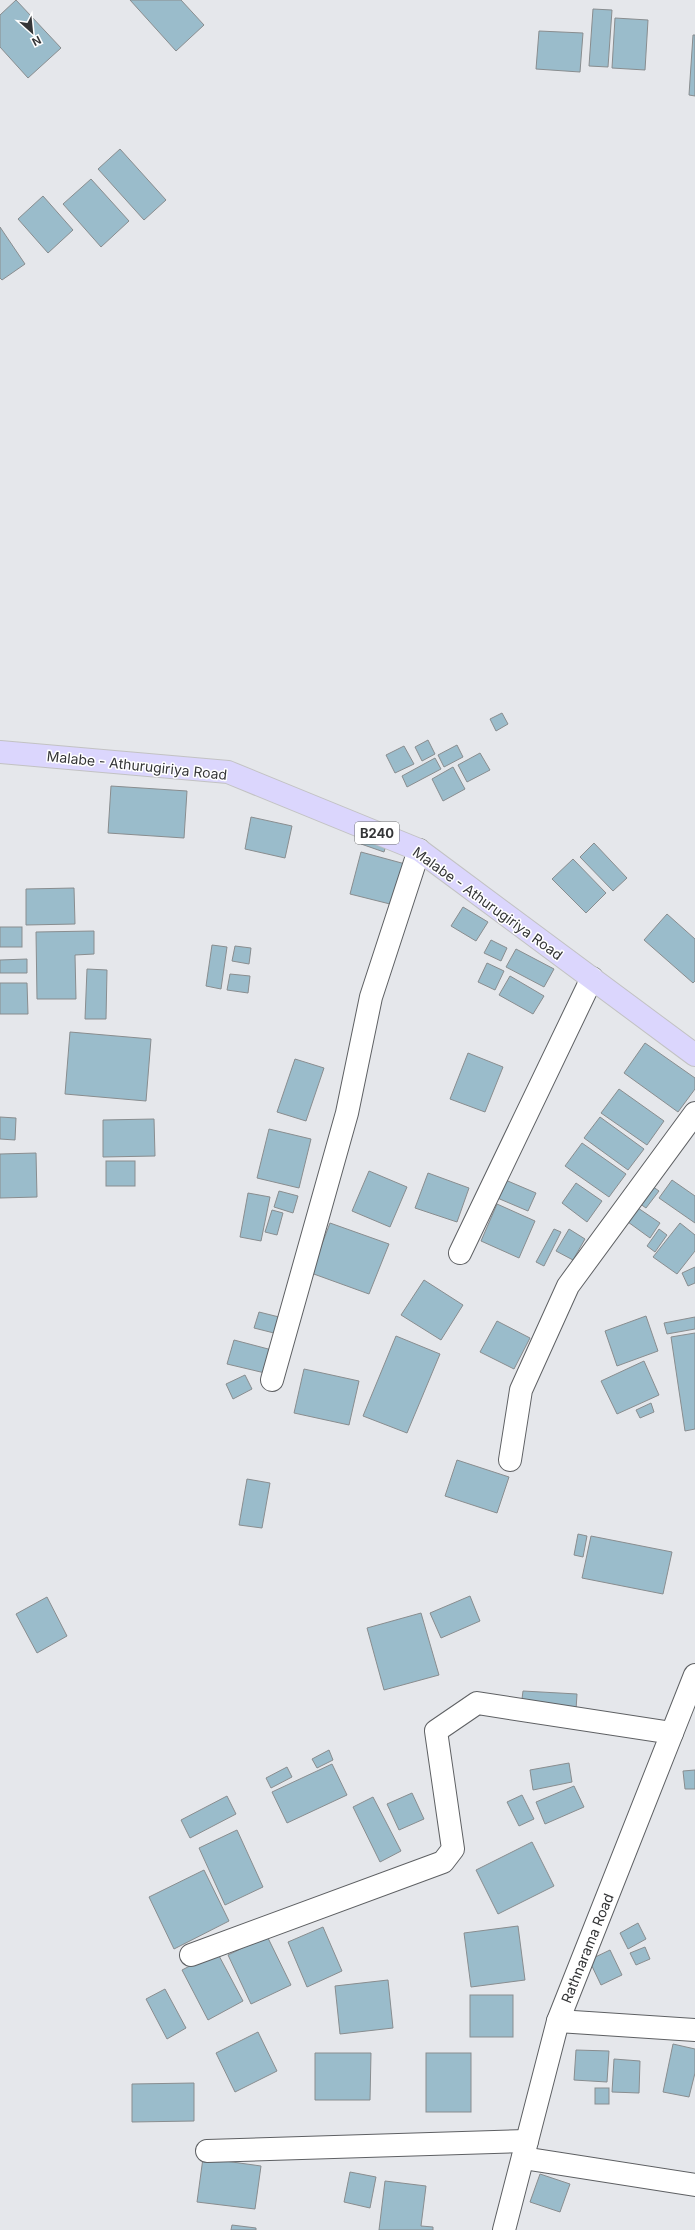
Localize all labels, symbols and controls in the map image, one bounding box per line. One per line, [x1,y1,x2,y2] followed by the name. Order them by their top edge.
[12,12,52,52] north arrow
[30,33,43,49] text: N
[46,747,228,783] street label: Malabe - Athurugiriya Road
[355,822,399,844] road number: B240
[410,843,566,963] street label: Malabe - Athurugiriya Road
[557,1891,617,2005] street label: Rathnarama Road

